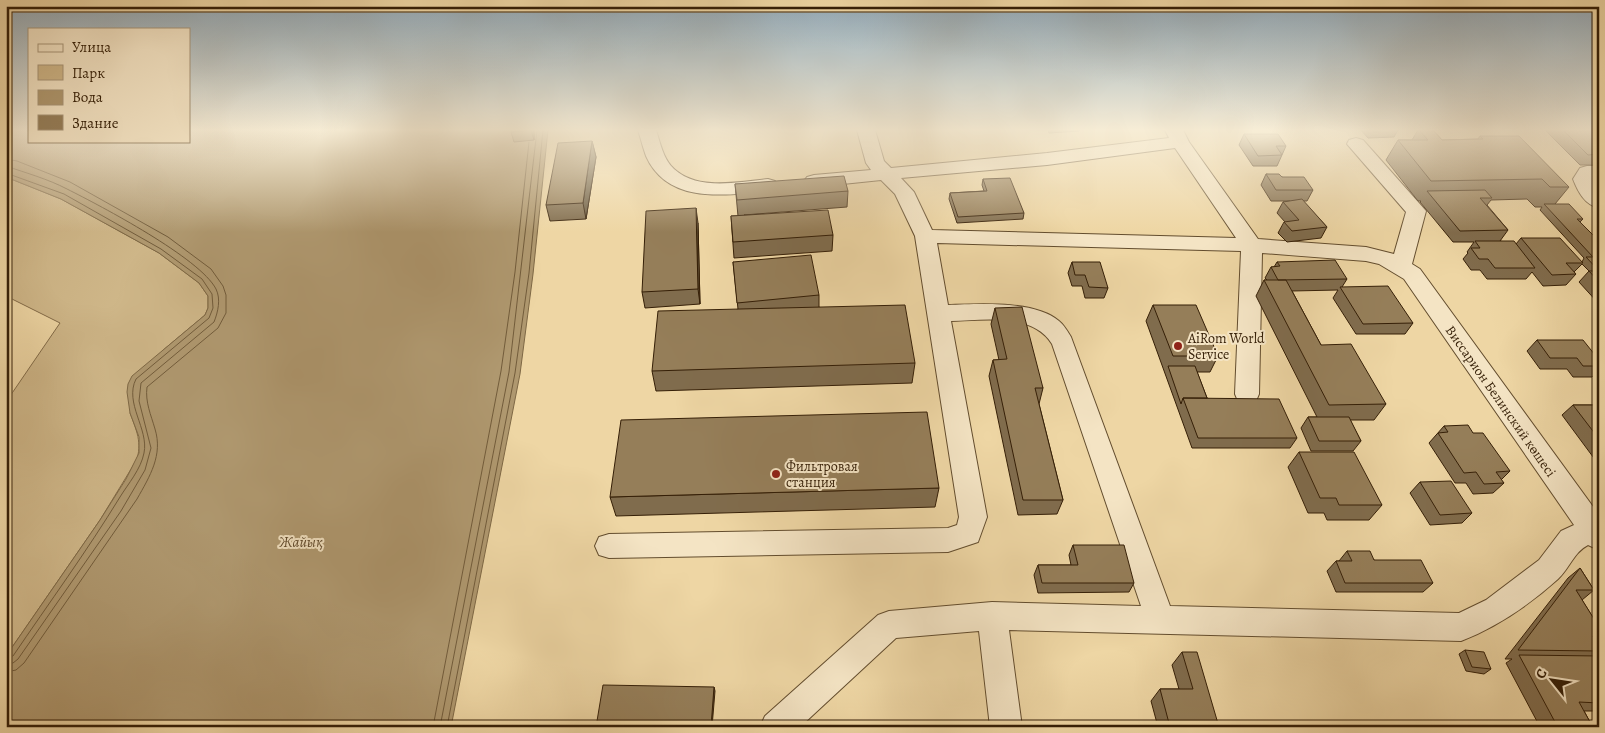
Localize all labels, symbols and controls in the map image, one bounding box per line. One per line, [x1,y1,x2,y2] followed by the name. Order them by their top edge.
[28,28,190,142] legend
[72,37,111,57] text: Улица
[72,63,105,83] text: Парк
[72,87,103,107] text: Вода
[72,113,119,133] text: Здание
[1441,322,1560,481] street label: Виссарион Белинский көшесі
[1187,329,1265,364] place label: AiRom World Service
[1172,340,1184,352] marker: AiRom World Service
[786,457,858,492] place label: Фильтровая станция
[770,468,782,480] marker: Фильтровая станция
[278,532,323,552] water label: Жайық
[1528,656,1578,706] north arrow
[1531,665,1552,682] text: С

